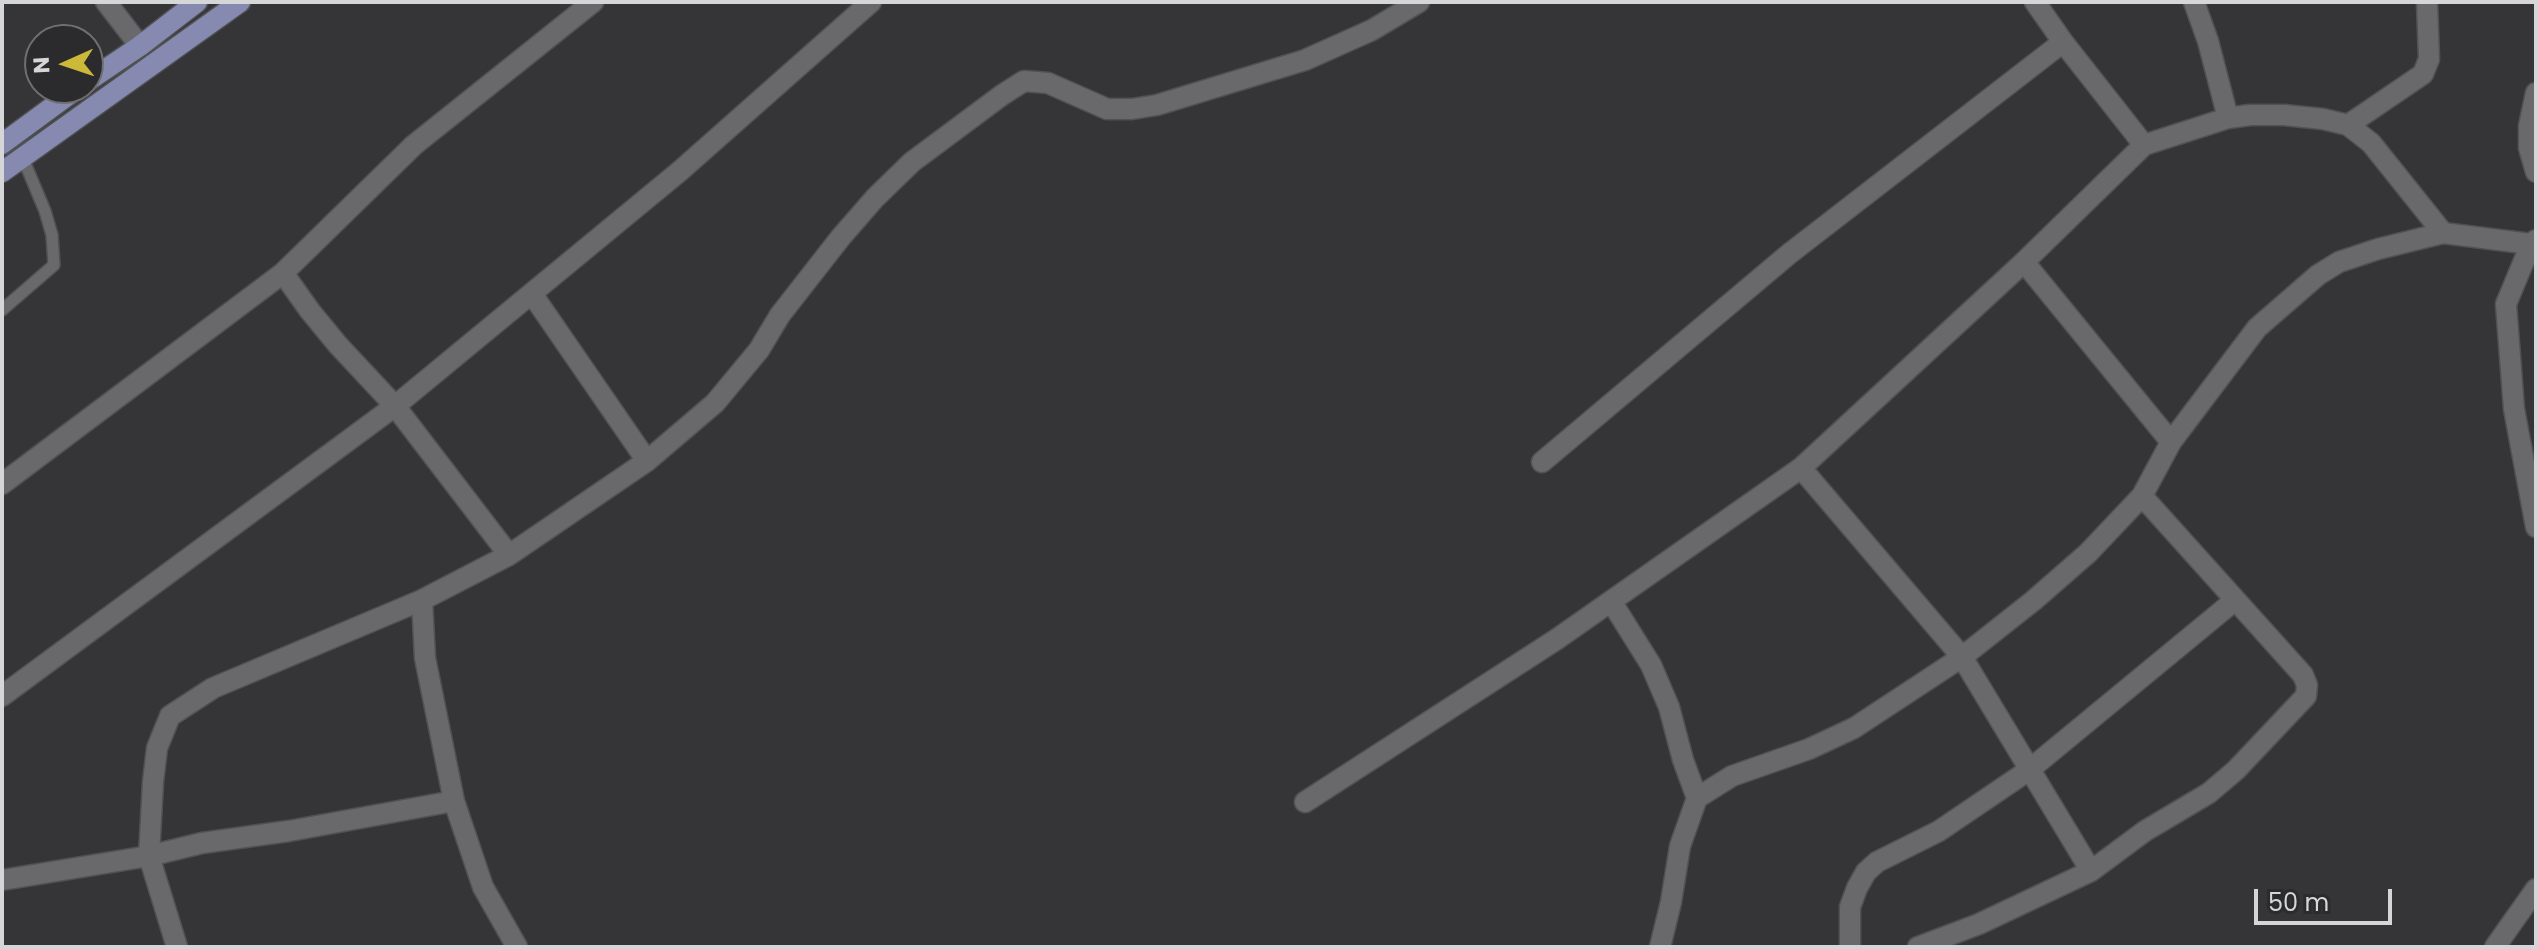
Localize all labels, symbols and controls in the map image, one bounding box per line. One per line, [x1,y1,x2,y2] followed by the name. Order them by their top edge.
[24,24,104,104] north arrow
[26,56,57,74] text: N
[2258,873,2396,923] scale bar
[2268,886,2329,919] text: 50 m

